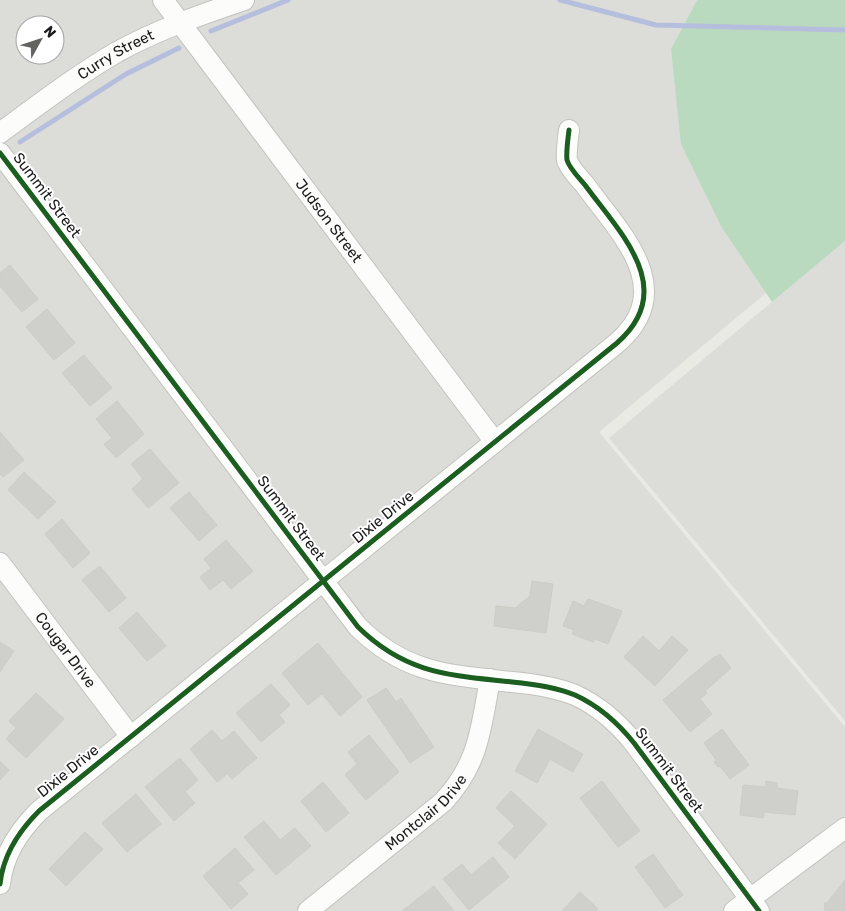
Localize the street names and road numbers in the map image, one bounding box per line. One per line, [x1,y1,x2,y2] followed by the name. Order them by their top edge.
[74,26,157,84] street label: Curry Street
[9,149,85,241] street label: Summit Street
[292,175,366,266] street label: Judson Street
[253,472,329,564] street label: Summit Street
[349,487,417,547] street label: Dixie Drive
[31,609,100,691] street label: Cougar Drive
[631,724,707,816] street label: Summit Street
[34,741,102,801] street label: Dixie Drive
[382,771,471,854] street label: Montclair Drive

